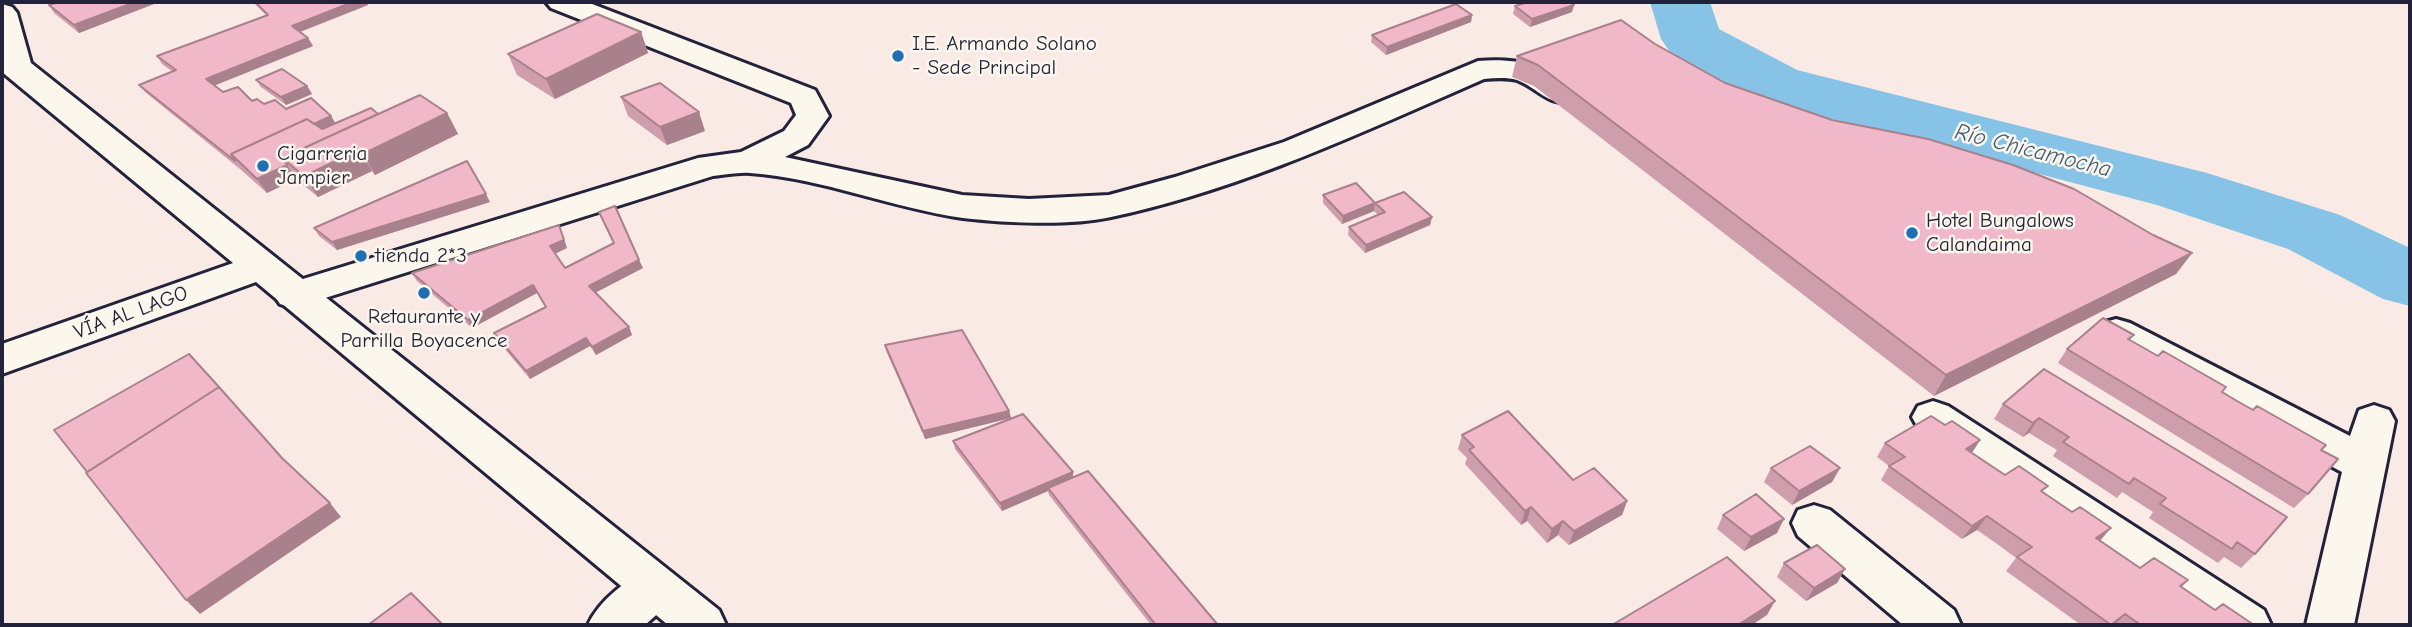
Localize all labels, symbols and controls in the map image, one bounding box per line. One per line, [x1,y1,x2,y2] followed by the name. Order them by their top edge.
[912,31,1097,81] place label: I.E. Armando Solano - Sede Principal
[890,48,906,64] marker: I.E. Armando Solano - Sede Principal
[1952,118,2114,184] water label: Río Chicamocha
[277,141,367,191] place label: Cigarreria Jampier
[255,158,271,174] marker: Cigarreria Jampier
[1926,208,2074,258] place label: Hotel Bungalows Calandaima
[1904,225,1920,241] marker: Hotel Bungalows Calandaima
[375,243,467,269] place label: tienda 2*3
[353,248,369,264] marker: tienda 2*3
[70,281,192,345] street label: VÍA AL LAGO
[416,285,432,301] marker: Retaurante y Parrilla Boyacence
[340,304,508,354] place label: Retaurante y Parrilla Boyacence

